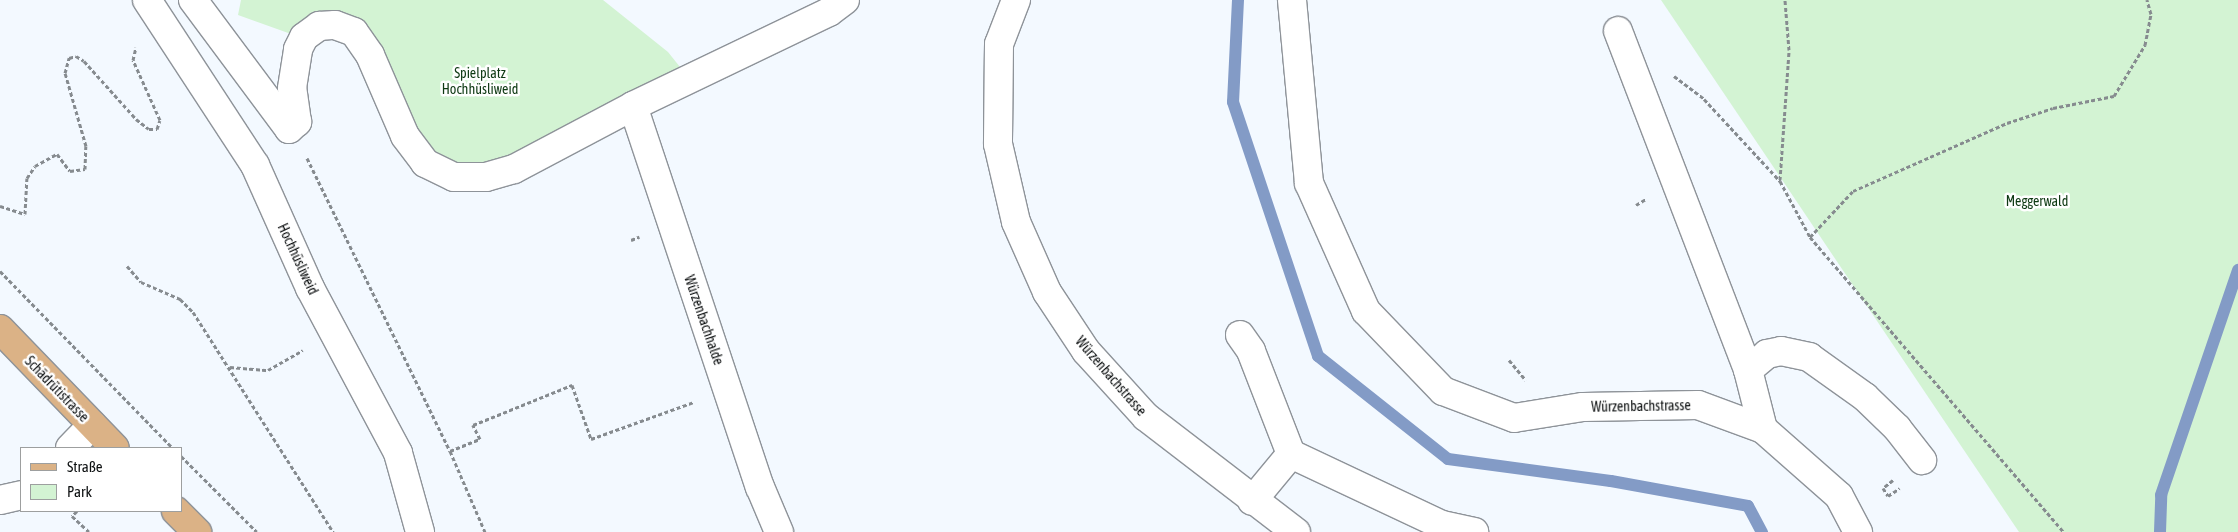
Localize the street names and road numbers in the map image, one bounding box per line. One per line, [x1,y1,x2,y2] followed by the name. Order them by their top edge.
[274,221,322,297] street label: Hochhüsliweid
[681,273,727,367] street label: Würzenbachhalde
[1072,333,1150,419] street label: Würzenbachstrasse
[22,353,92,425] street label: Schädrütistrasse
[1591,397,1691,415] street label: Würzenbachstrasse

